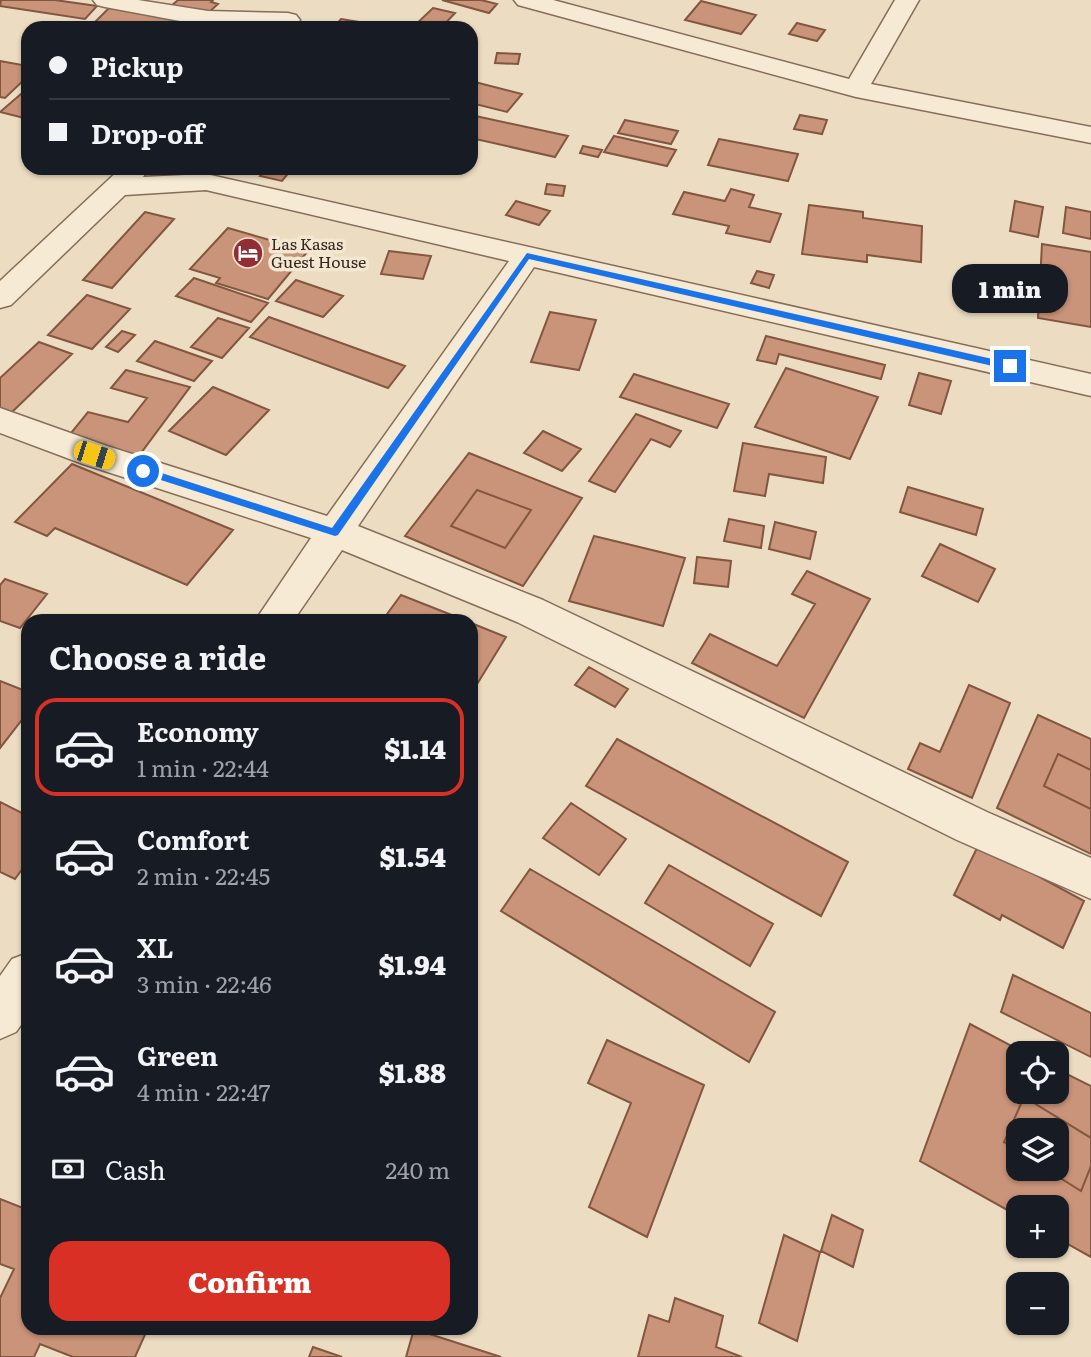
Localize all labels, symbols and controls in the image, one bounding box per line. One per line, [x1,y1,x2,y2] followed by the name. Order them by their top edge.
[91,46,183,85] text: Pickup
[91,113,204,152] text: Drop-off
[271,231,366,273] place label: Las Kasas Guest House
[231,236,265,270] hotel icon: Las Kasas Guest House
[952,264,1068,314] callout: 1 min
[979,271,1041,305] text: 1 min
[994,350,1026,382] route end
[71,439,118,471] car
[127,455,159,487] route start
[49,632,266,680] text: Choose a ride
[137,711,259,750] text: Economy
[53,716,116,779] icon: car
[384,728,446,767] text: $1.14
[137,750,269,784] text: 1 min · 22:44
[137,819,249,858] text: Comfort
[53,824,116,887] icon: car
[379,836,446,875] text: $1.54
[137,858,270,892] text: 2 min · 22:45
[137,927,174,966] text: XL
[53,932,116,995] icon: car
[379,944,446,983] text: $1.94
[137,966,272,1000] text: 3 min · 22:46
[137,1035,218,1074] text: Green
[53,1040,116,1103] icon: car
[1006,1041,1069,1335] map controls
[1006,1041,1069,1104] button: locate
[379,1052,446,1091] text: $1.88
[137,1074,270,1108] text: 4 min · 22:47
[1006,1118,1069,1181] button: layers
[105,1149,166,1188] text: Cash
[49,1150,87,1188] icon: cash
[385,1152,450,1186] text: 240 m
[1006,1195,1069,1258] button: +
[49,1241,450,1321] button: Confirm
[1006,1272,1069,1335] button: −

